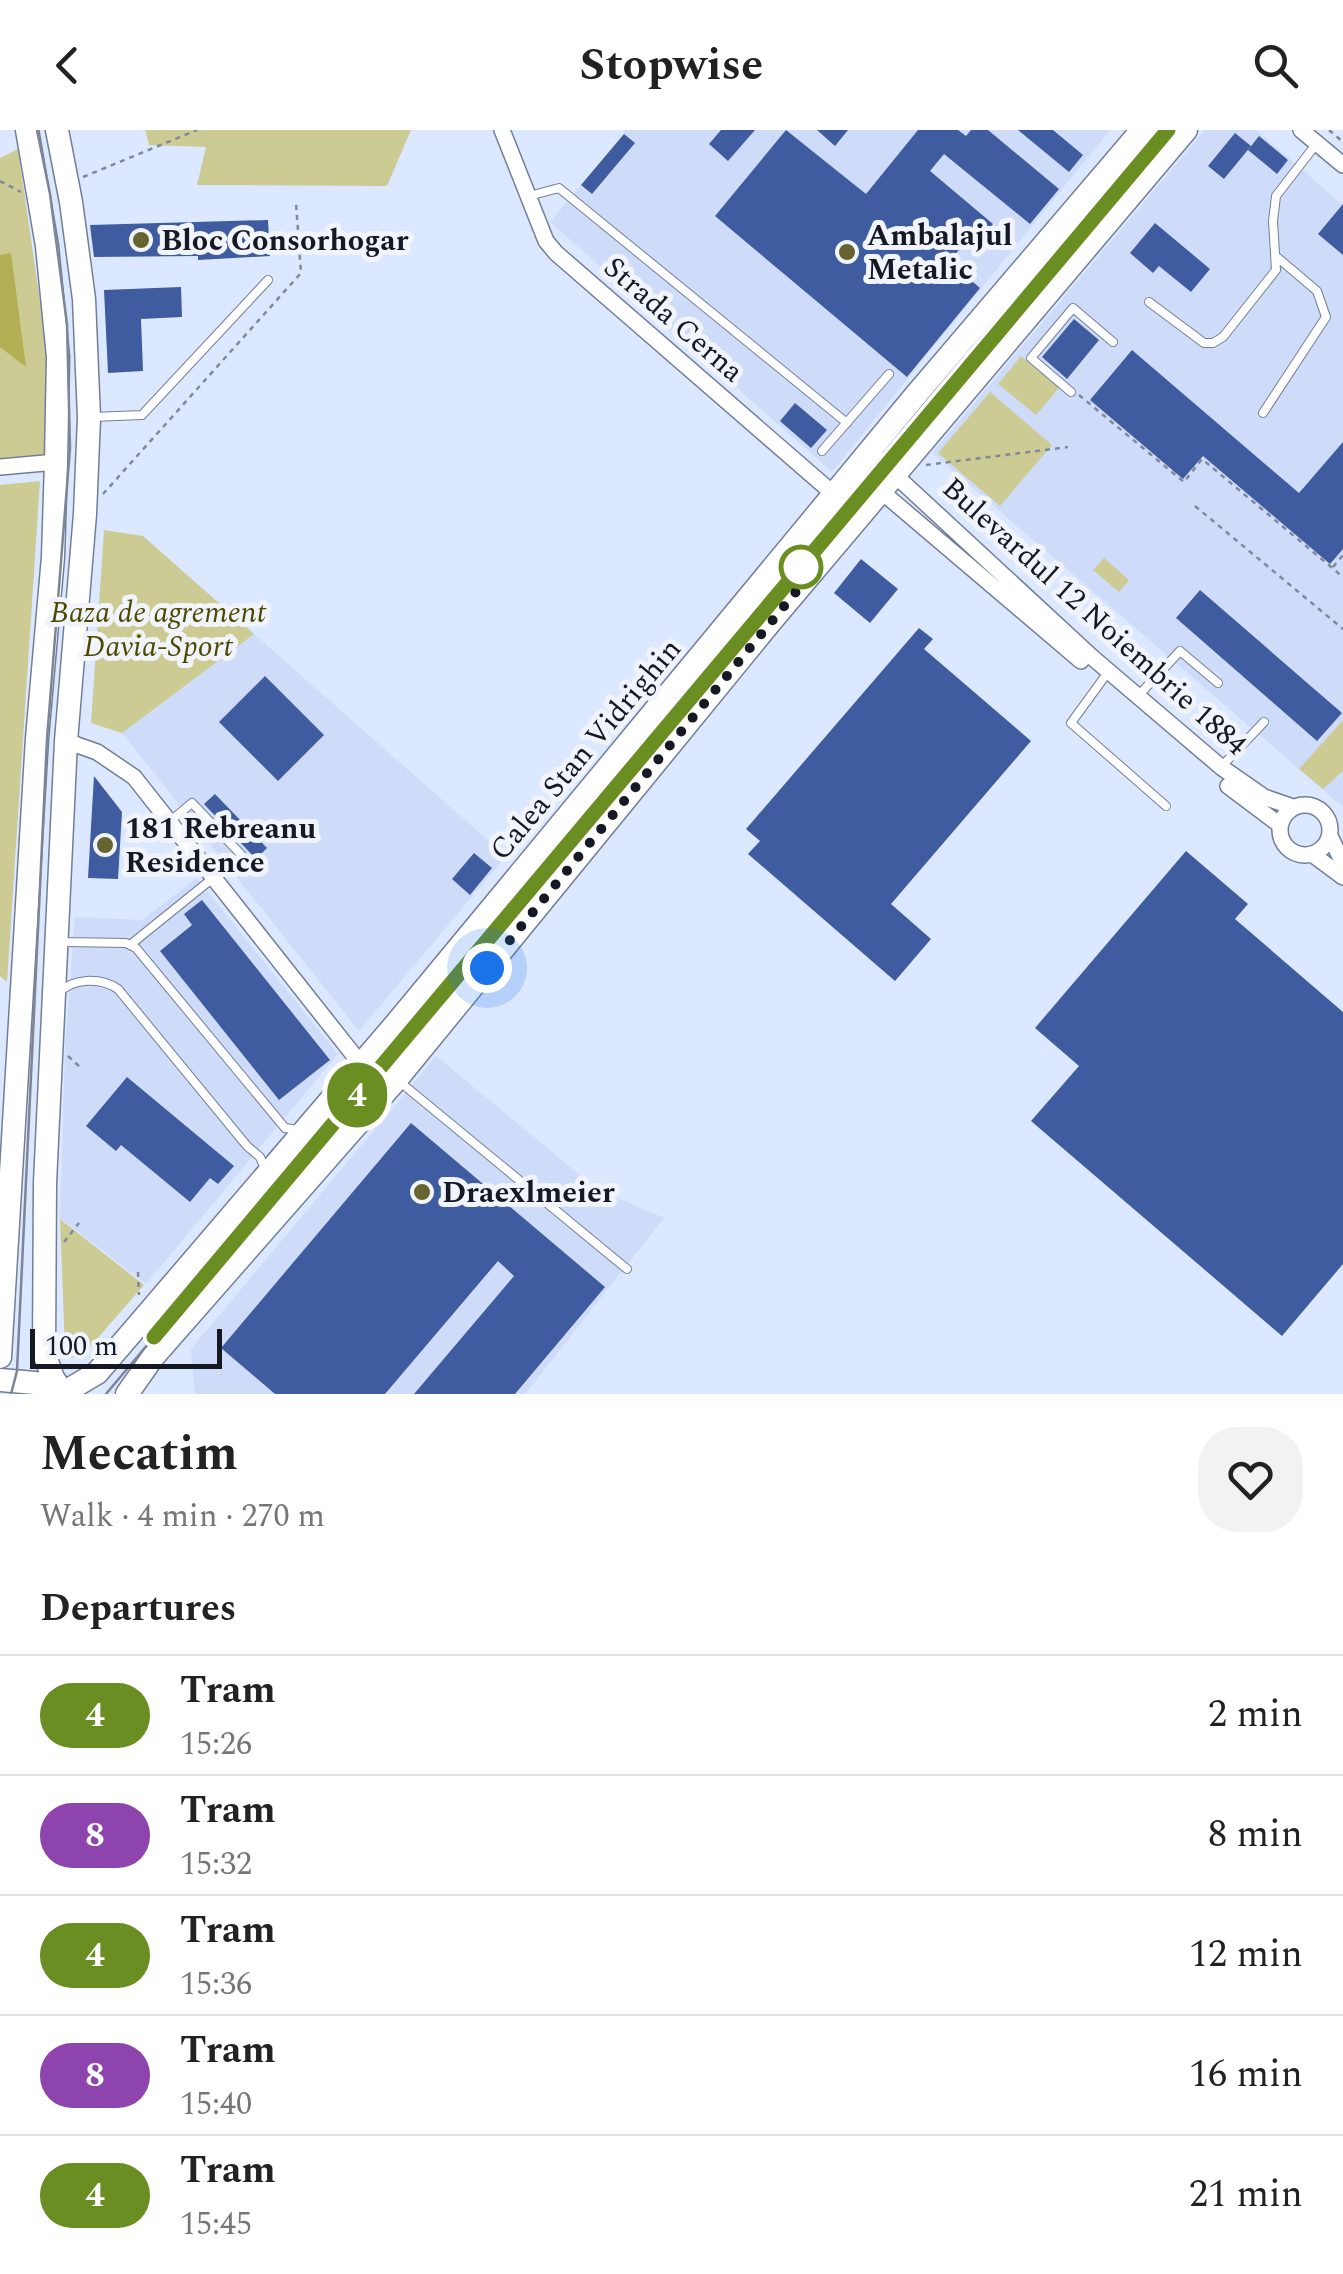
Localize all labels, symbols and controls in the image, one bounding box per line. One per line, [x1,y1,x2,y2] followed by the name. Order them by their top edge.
[580,31,763,100] text: Stopwise
[40,38,95,93] icon: back
[1248,38,1303,93] icon: search
[867,213,1012,293] place label: Ambalajul Metalic
[161,218,409,264] place label: Bloc Consorhogar
[130,229,152,251] marker: Bloc Consorhogar
[836,241,858,263] marker: Ambalajul Metalic
[593,246,754,394] street label: Strada Cerna
[931,466,1258,767] street label: Bulevardul 12 Noiembrie 1884
[780,546,822,588] unlabelled marker
[50,590,267,670] park label: Baza de agrement Davia-Sport
[479,628,693,871] street label: Calea Stan Vidrighin
[125,806,316,886] place label: 181 Rebreanu Residence
[94,834,116,856] marker: 181 Rebreanu Residence
[462,943,512,993] your location
[324,1062,390,1128] line badge: 4
[347,1069,367,1122] text: 4
[442,1170,615,1216] place label: Draexlmeier
[411,1181,433,1203] marker: Draexlmeier
[30,1324,222,1368] scale bar
[45,1325,118,1368] text: 100 m
[40,1418,238,1491] text: Mecatim
[1198,1427,1303,1532] button: heart
[40,1492,325,1541] text: Walk · 4 min · 270 m
[40,1580,236,1638] text: Departures
[180,1662,276,1720] text: Tram
[1208,1686,1303,1744] text: 2 min
[85,1689,105,1742] text: 4
[180,1720,252,1769] text: 15:26
[180,1782,276,1840] text: Tram
[1208,1806,1303,1864] text: 8 min
[85,1809,105,1862] text: 8
[180,1840,252,1889] text: 15:32
[180,1902,276,1960] text: Tram
[1189,1926,1303,1984] text: 12 min
[85,1929,105,1982] text: 4
[180,1960,252,2009] text: 15:36
[180,2022,276,2080] text: Tram
[1189,2046,1303,2104] text: 16 min
[85,2049,105,2102] text: 8
[180,2080,252,2129] text: 15:40
[180,2142,276,2200] text: Tram
[1189,2166,1303,2224] text: 21 min
[85,2169,105,2222] text: 4
[180,2200,252,2249] text: 15:45

